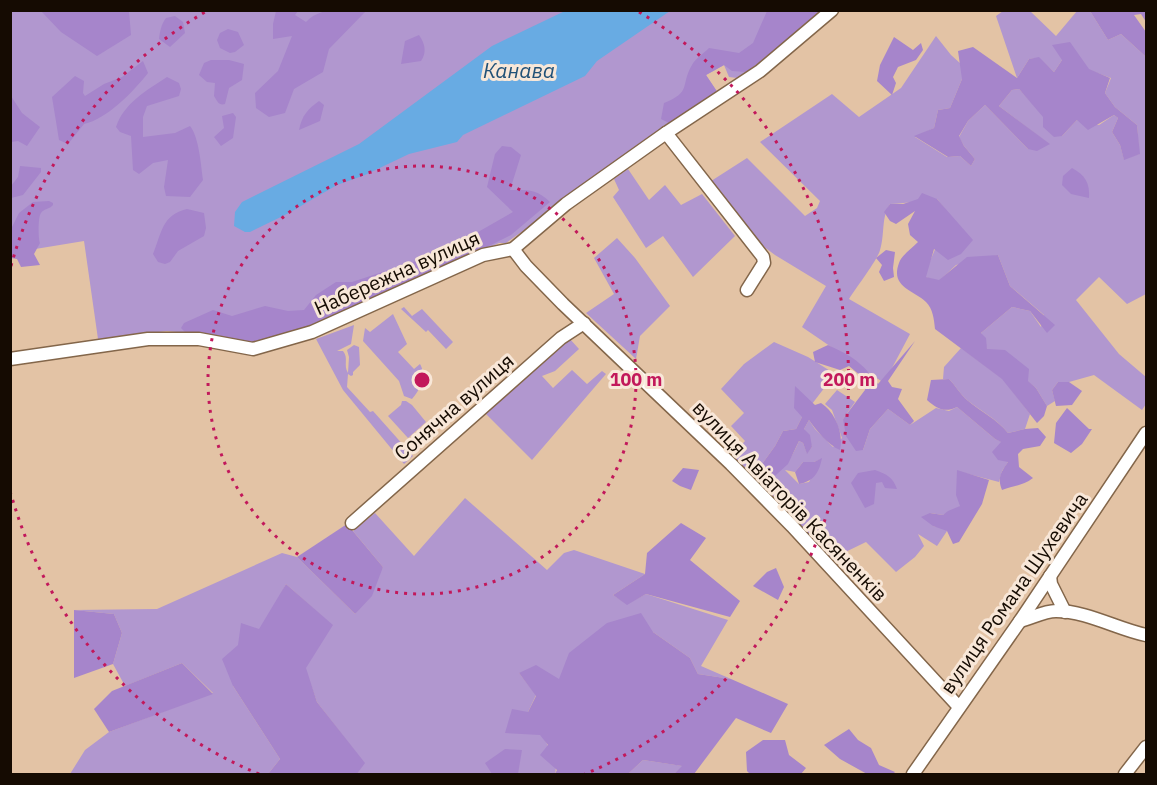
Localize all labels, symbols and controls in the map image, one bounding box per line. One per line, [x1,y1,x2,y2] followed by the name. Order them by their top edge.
[483,56,555,84] water label: Канава
[310,224,484,321] street label: Набережна вулиця
[388,347,519,466] street label: Сонячна вулиця
[610,368,662,391] text: 100 m
[823,368,875,391] text: 200 m
[412,370,432,390] centre of rings
[687,394,894,607] street label: вулиця Авіаторів Касяненків
[934,486,1094,699] street label: вулиця Романа Шухевича

